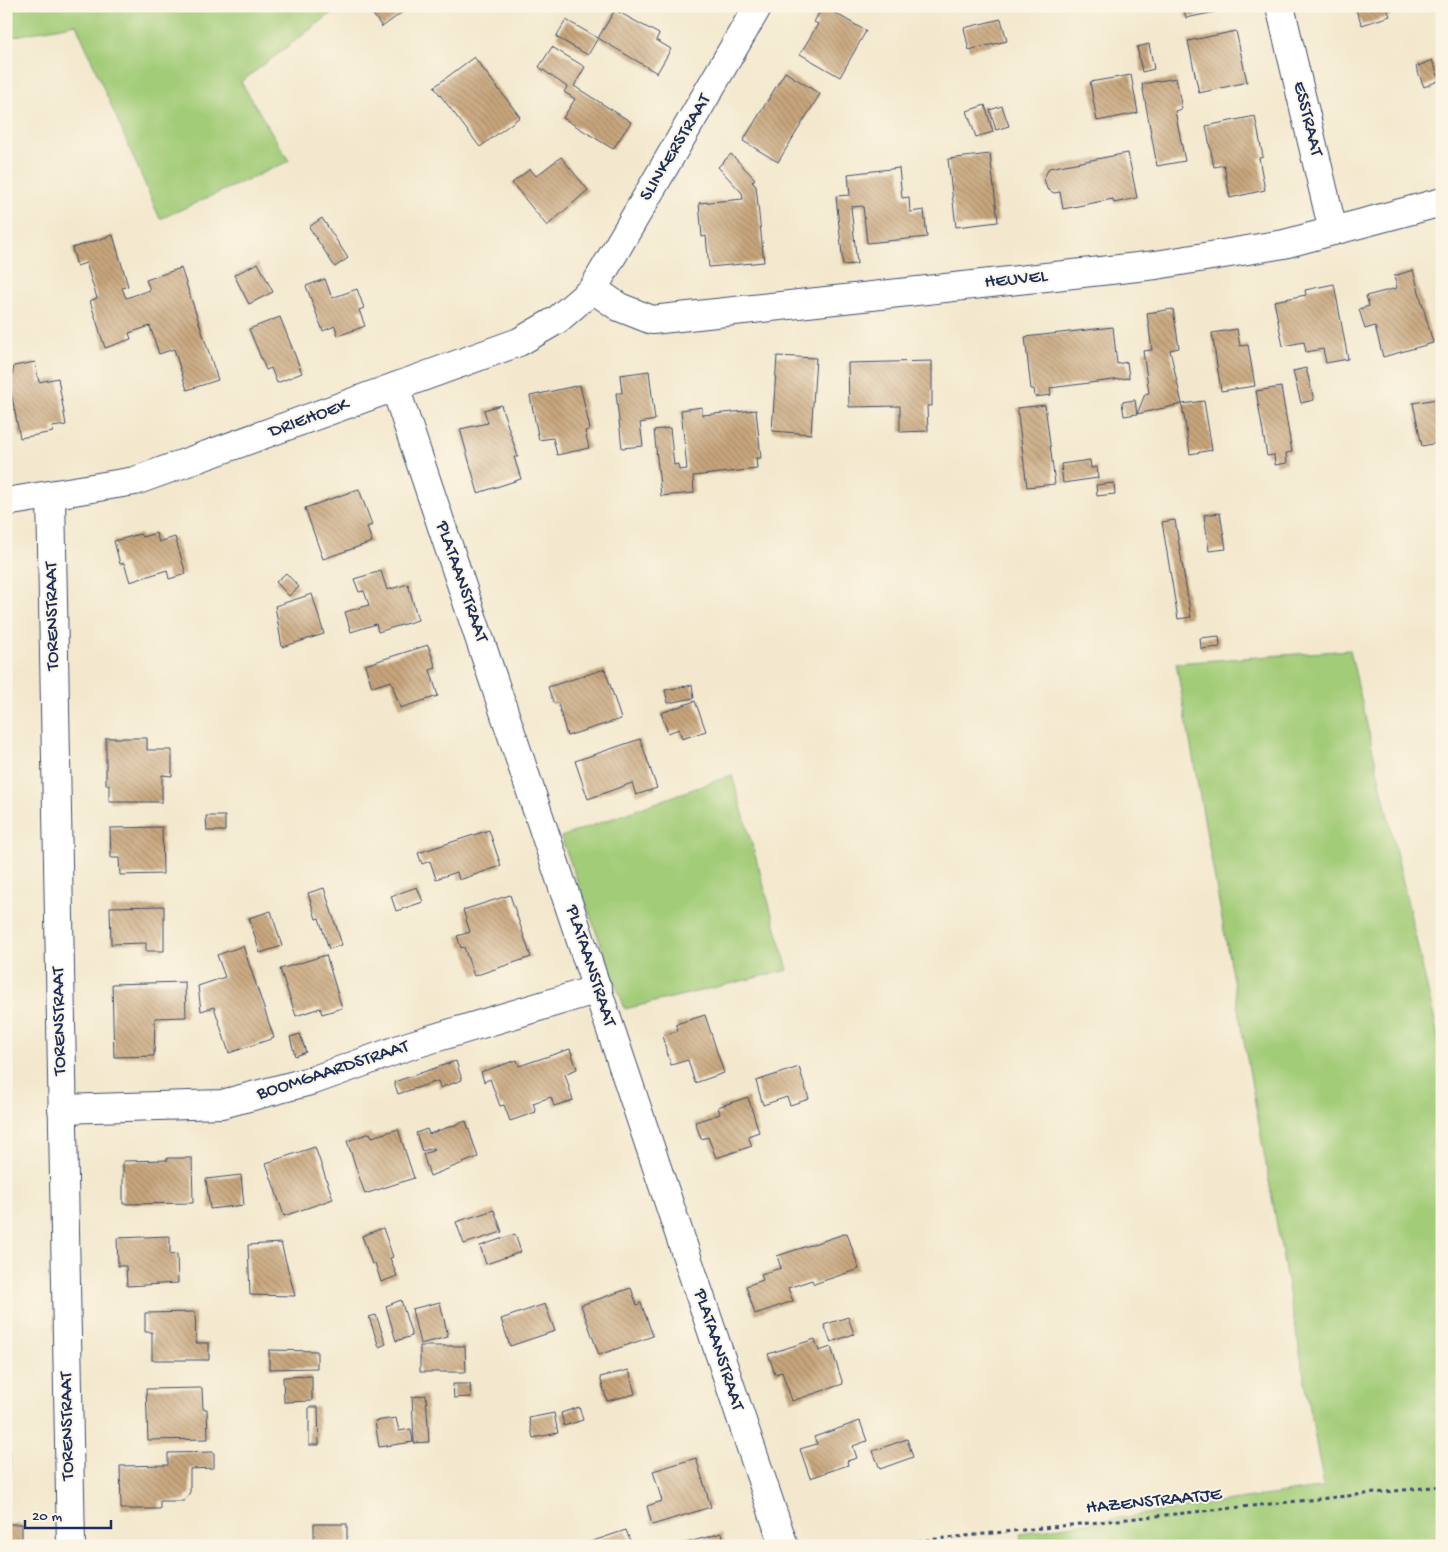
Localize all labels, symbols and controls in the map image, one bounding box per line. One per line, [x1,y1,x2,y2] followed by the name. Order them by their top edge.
[1287,79,1328,160] street label: ESSTRAAT
[635,90,717,206] street label: SLINKERSTRAAT
[983,265,1050,295] street label: HEUVEL
[264,393,354,445] street label: DRIEHOEK
[429,517,493,646] street label: PLATAANSTRAAT
[41,561,65,672] street label: TORENSTRAAT
[559,901,621,1030] street label: PLATAANSTRAAT
[48,966,72,1077] street label: TORENSTRAAT
[253,1035,412,1107] street label: BOOMGAARDSTRAAT
[687,1285,749,1414] street label: PLATAANSTRAAT
[56,1371,80,1482] street label: TORENSTRAAT
[1085,1483,1224,1521] street label: HAZENSTRAATJE
[25,1497,111,1529] scale bar
[32,1508,62,1526] text: 20 m

